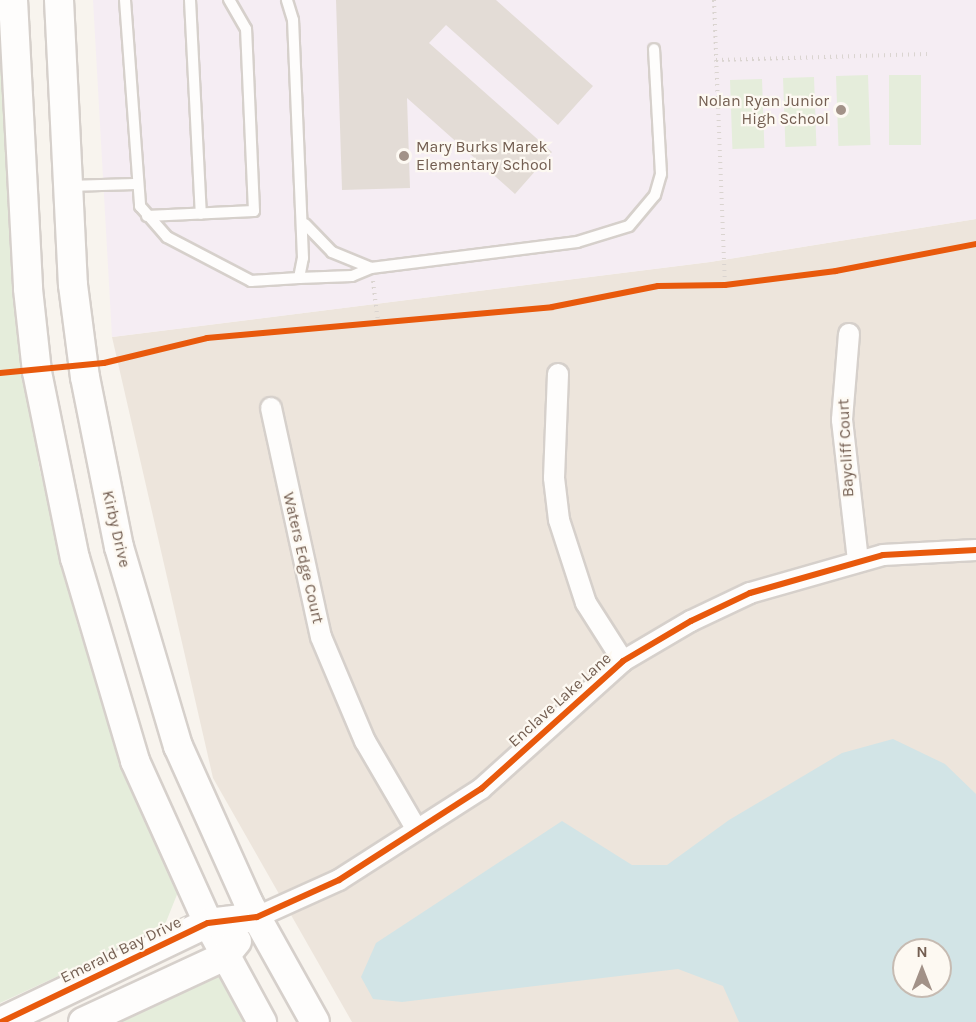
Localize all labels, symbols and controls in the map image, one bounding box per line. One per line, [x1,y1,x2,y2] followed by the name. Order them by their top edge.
[698,91,829,129] place label: Nolan Ryan Junior High School
[834,103,848,117] marker: Nolan Ryan Junior High School
[416,137,552,175] place label: Mary Burks Marek Elementary School
[397,149,411,163] marker: Mary Burks Marek Elementary School
[834,398,858,498] street label: Baycliff Court
[98,489,134,569] street label: Kirby Drive
[279,490,327,626] street label: Waters Edge Court
[505,649,615,751] street label: Enclave Lake Lane
[58,912,184,988] street label: Emerald Bay Drive
[892,938,952,998] north arrow
[916,942,928,961] text: N

